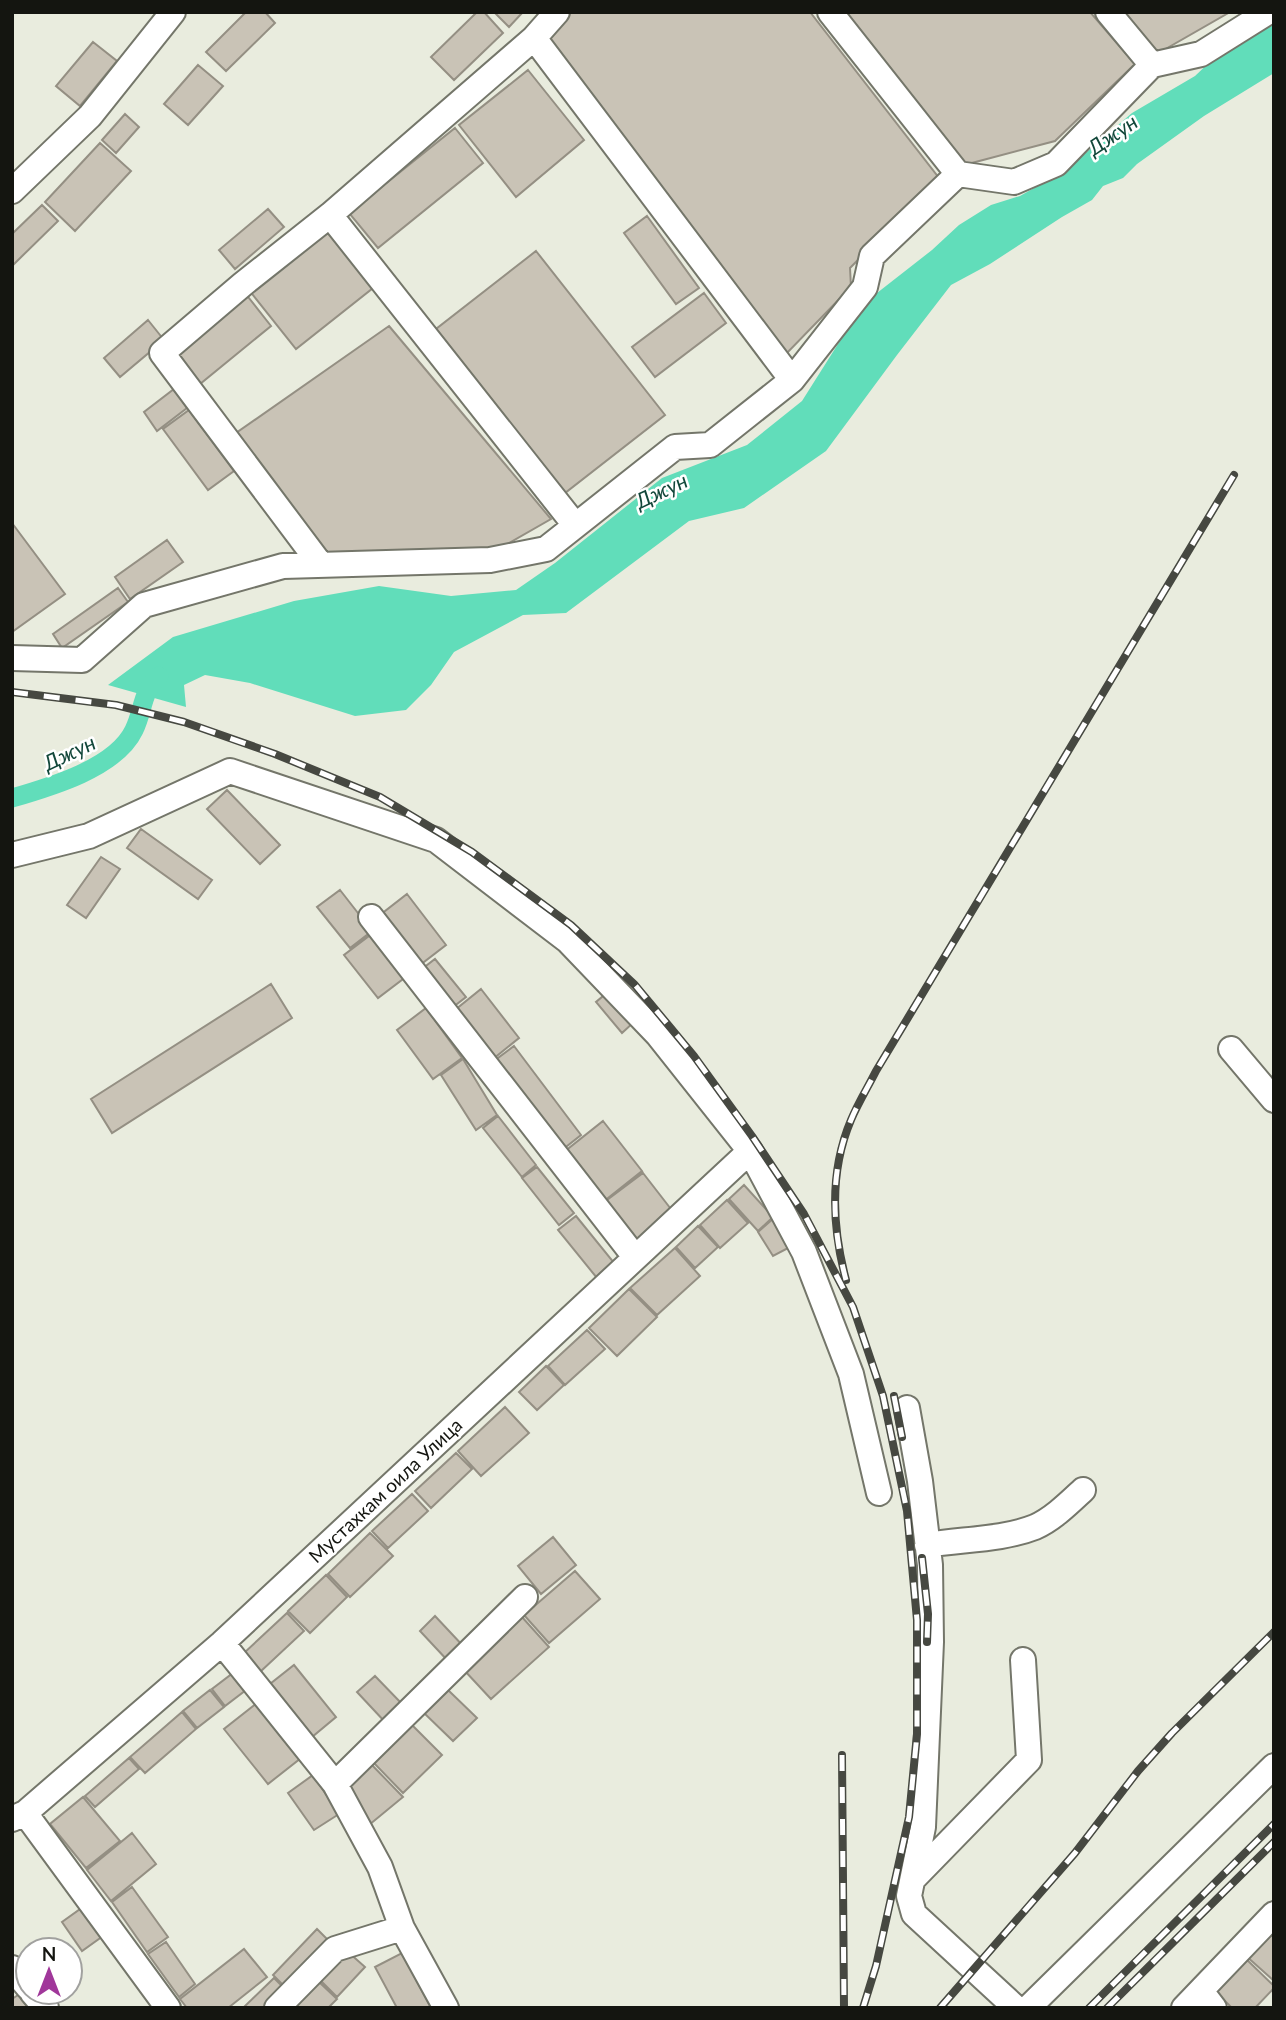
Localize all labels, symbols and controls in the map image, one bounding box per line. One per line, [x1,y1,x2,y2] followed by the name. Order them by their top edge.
[1081,108,1142,161] water label: Джун
[629,467,691,514] water label: Джун
[37,729,99,776] water label: Джун
[304,1413,466,1567] street label: Мустахкам оила Улица
[14,1936,84,2006] north arrow
[42,1942,56,1965] text: N

